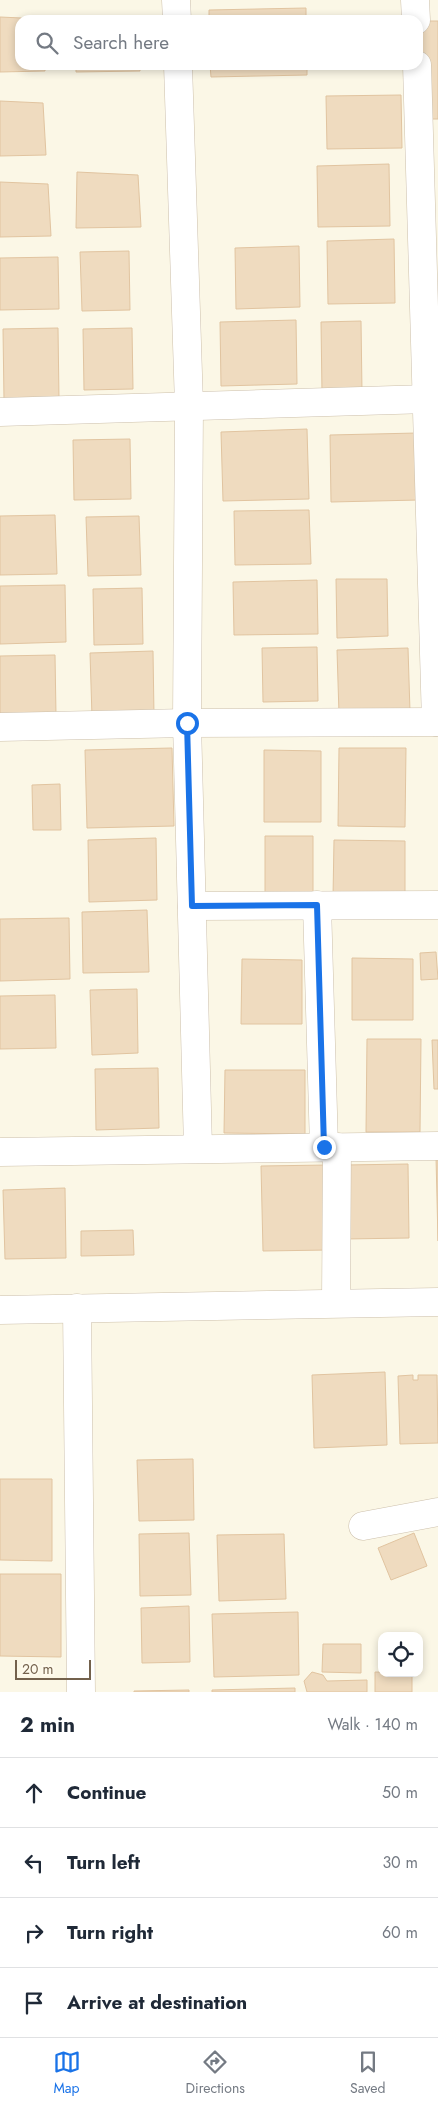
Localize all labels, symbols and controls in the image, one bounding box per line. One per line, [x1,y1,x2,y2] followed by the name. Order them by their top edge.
[15,15,423,70] search box
[33,29,61,57] icon: search
[73,29,169,56] text: Search here
[176,712,199,735] route start
[313,1136,336,1159] route end
[378,1632,423,1677] map controls
[378,1632,423,1677] button: locate
[15,1657,91,1680] scale bar
[22,1659,54,1679] text: 20 m
[20,1710,75,1740] text: 2 min
[328,1713,418,1736] text: Walk · 140 m
[20,1779,48,1807] icon: ahead
[67,1779,146,1806] text: Continue
[382,1781,418,1804] text: 50 m
[20,1849,48,1877] icon: left
[67,1849,140,1876] text: Turn left
[382,1851,418,1874] text: 30 m
[20,1919,48,1947] icon: right
[67,1919,153,1946] text: Turn right
[382,1921,418,1944] text: 60 m
[20,1989,48,2017] icon: arrive
[67,1989,247,2016] text: Arrive at destination
[53,2048,81,2098] tab: Map
[186,2048,245,2098] tab: Directions
[350,2048,385,2098] tab: Saved

